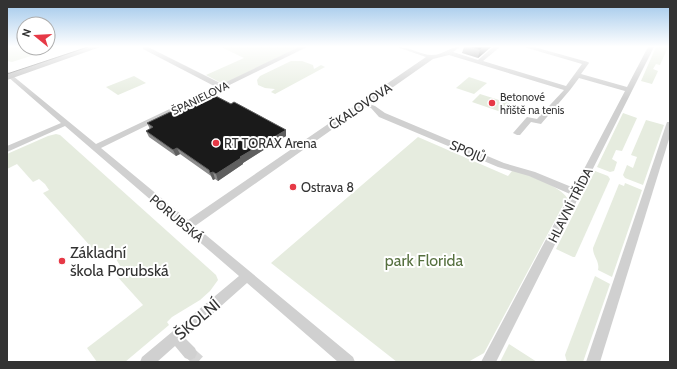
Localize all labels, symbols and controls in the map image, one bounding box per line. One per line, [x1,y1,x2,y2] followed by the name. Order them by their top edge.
[16,16,56,56] north arrow
[19,27,34,39] text: N
[169,78,231,118] street label: ŠPANIELOVA
[325,78,394,133] street label: ČKALOVOVA
[500,90,565,117] place label: Betonové hřiště na tenis
[487,98,497,108] marker: Betonové hřiště na tenis
[224,135,318,151] place label: RT TORAX Arena
[447,135,489,166] street label: SPOJŮ
[211,138,221,148] marker: RT TORAX Arena
[543,164,596,245] street label: HLAVNÍ TŘÍDA
[301,179,354,195] place label: Ostrava 8
[288,182,298,192] marker: Ostrava 8
[147,190,208,245] street label: PORUBSKÁ
[70,243,169,280] place label: Základní škola Porubská
[385,251,463,270] park label: park Florida
[57,256,67,266] marker: Základní škola Porubská
[171,295,224,344] street label: ŠKOLNÍ

